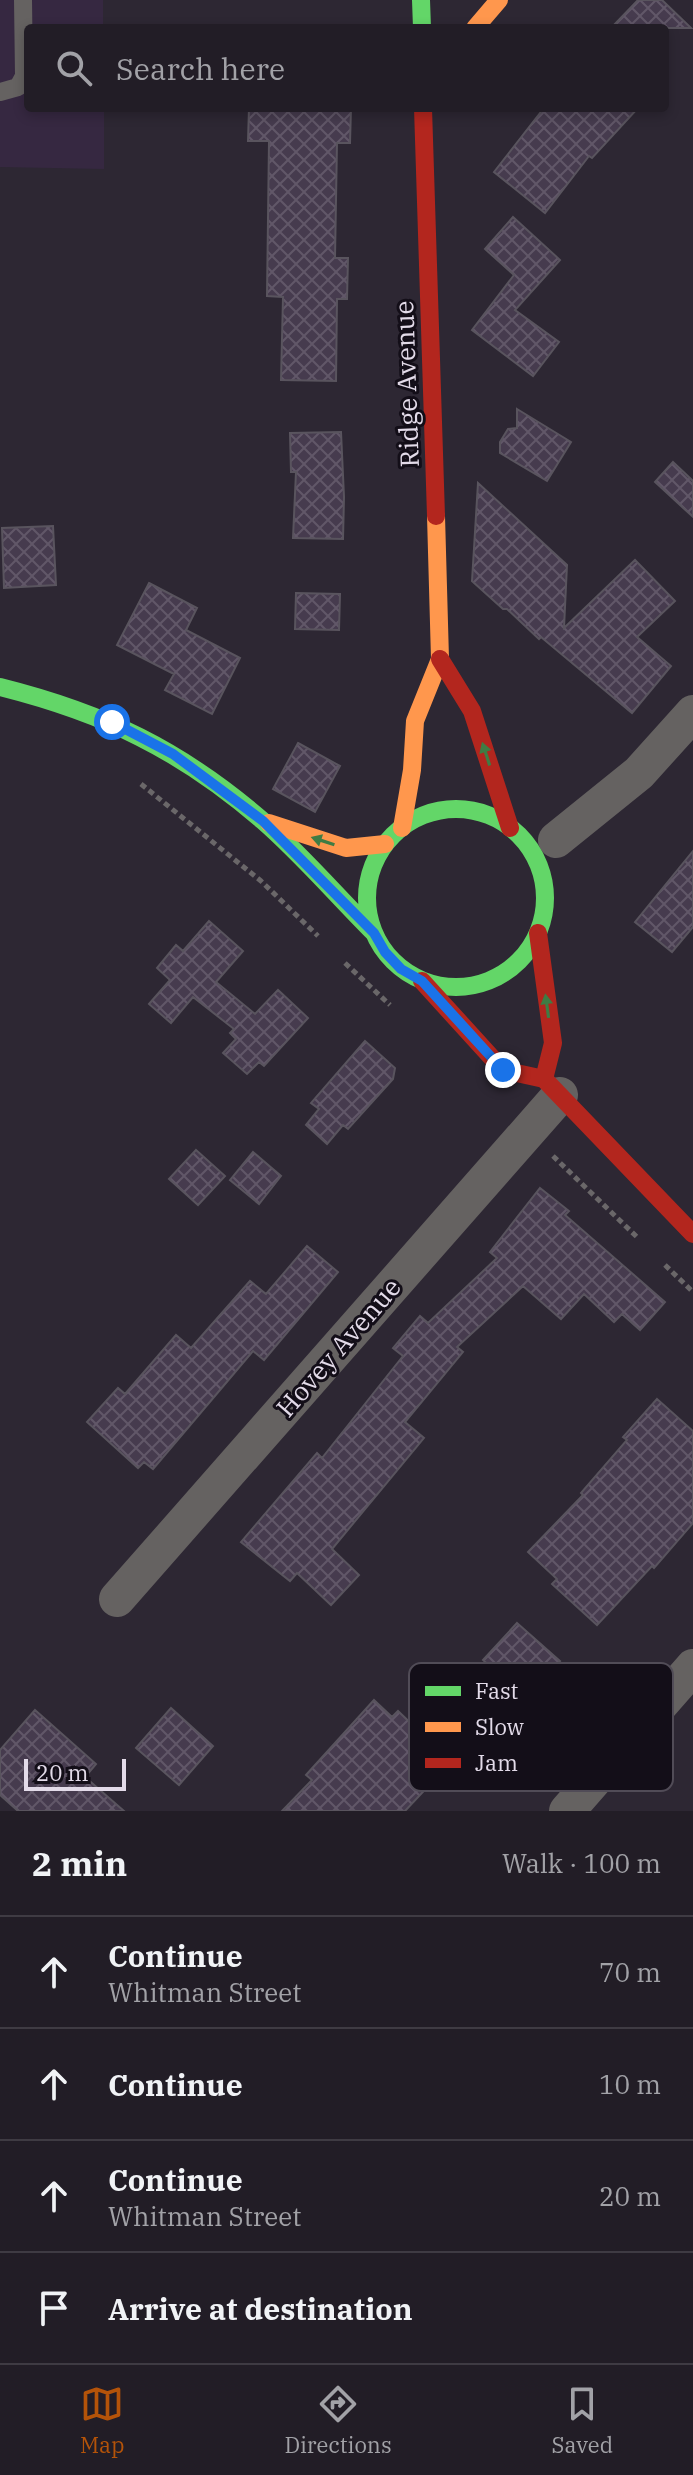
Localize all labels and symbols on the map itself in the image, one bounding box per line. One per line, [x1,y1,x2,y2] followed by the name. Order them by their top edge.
[386,300,426,468] street label: Ridge Avenue
[94,704,130,740] route start
[480,742,492,766] one-way arrow
[311,834,335,846] one-way arrow
[540,993,553,1018] one-way arrow
[485,1052,521,1088] route end
[268,1270,408,1424] street label: Hovey Avenue
[409,1663,673,1791] legend
[475,1676,518,1705] text: Fast
[475,1712,524,1741] text: Slow
[475,1748,518,1777] text: Jam
[24,1755,126,1791] scale bar

